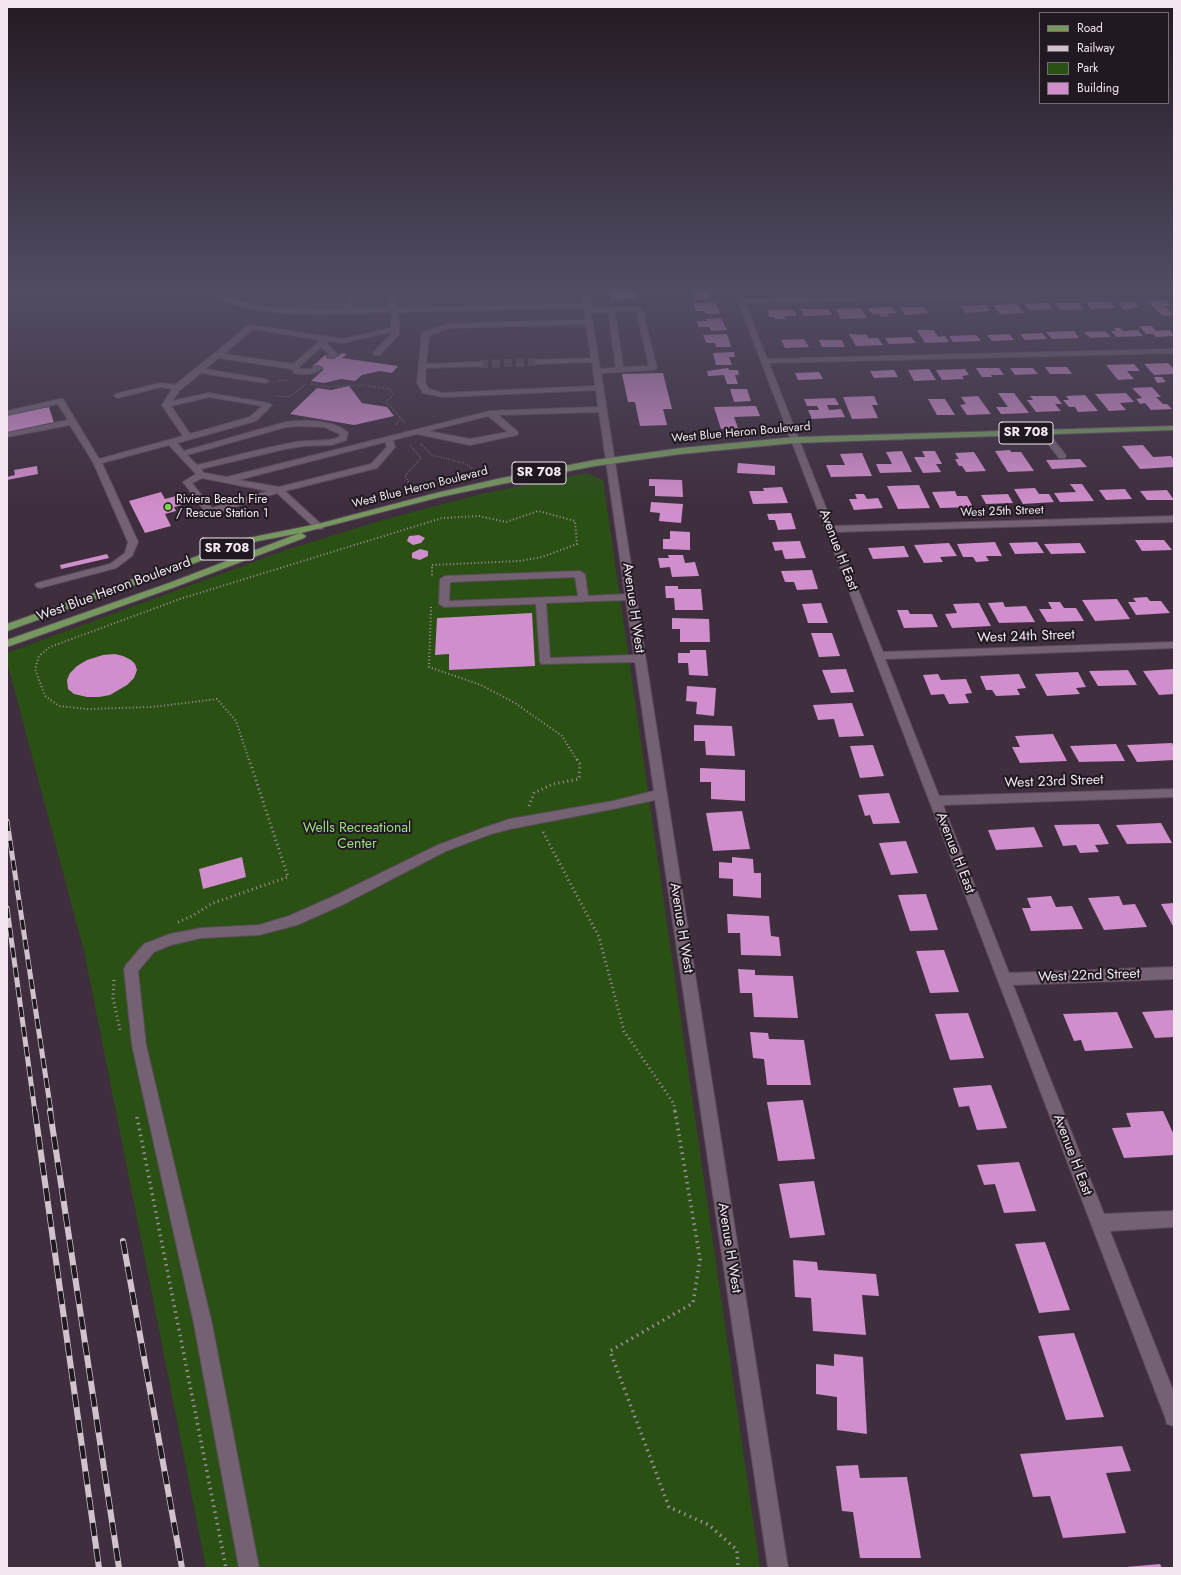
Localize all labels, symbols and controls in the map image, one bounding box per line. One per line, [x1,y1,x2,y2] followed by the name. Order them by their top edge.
[1039,12,1169,104] legend
[1077,19,1103,37] text: Road
[1077,39,1115,57] text: Railway
[1077,59,1098,77] text: Park
[1077,79,1119,97] text: Building
[671,420,811,446] street label: West Blue Heron Boulevard
[999,422,1053,444] road number: SR 708
[512,462,566,484] road number: SR 708
[351,464,489,512] street label: West Blue Heron Boulevard
[176,493,268,521] place label: Riviera Beach Fire / Rescue Station 1
[163,502,173,512] marker: Riviera Beach Fire / Rescue Station 1
[960,503,1044,521] street label: West 25th Street
[815,507,861,593] street label: Avenue H East
[200,538,254,560] road number: SR 708
[35,554,193,626] street label: West Blue Heron Boulevard
[618,562,648,654] street label: Avenue H West
[977,627,1075,647] street label: West 24th Street
[1004,772,1104,792] street label: West 23rd Street
[932,810,978,896] street label: Avenue H East
[303,821,411,854] park label: Wells Recreational Center
[666,882,696,974] street label: Avenue H West
[1038,966,1140,986] street label: West 22nd Street
[1049,1112,1095,1198] street label: Avenue H East
[714,1202,744,1294] street label: Avenue H West

